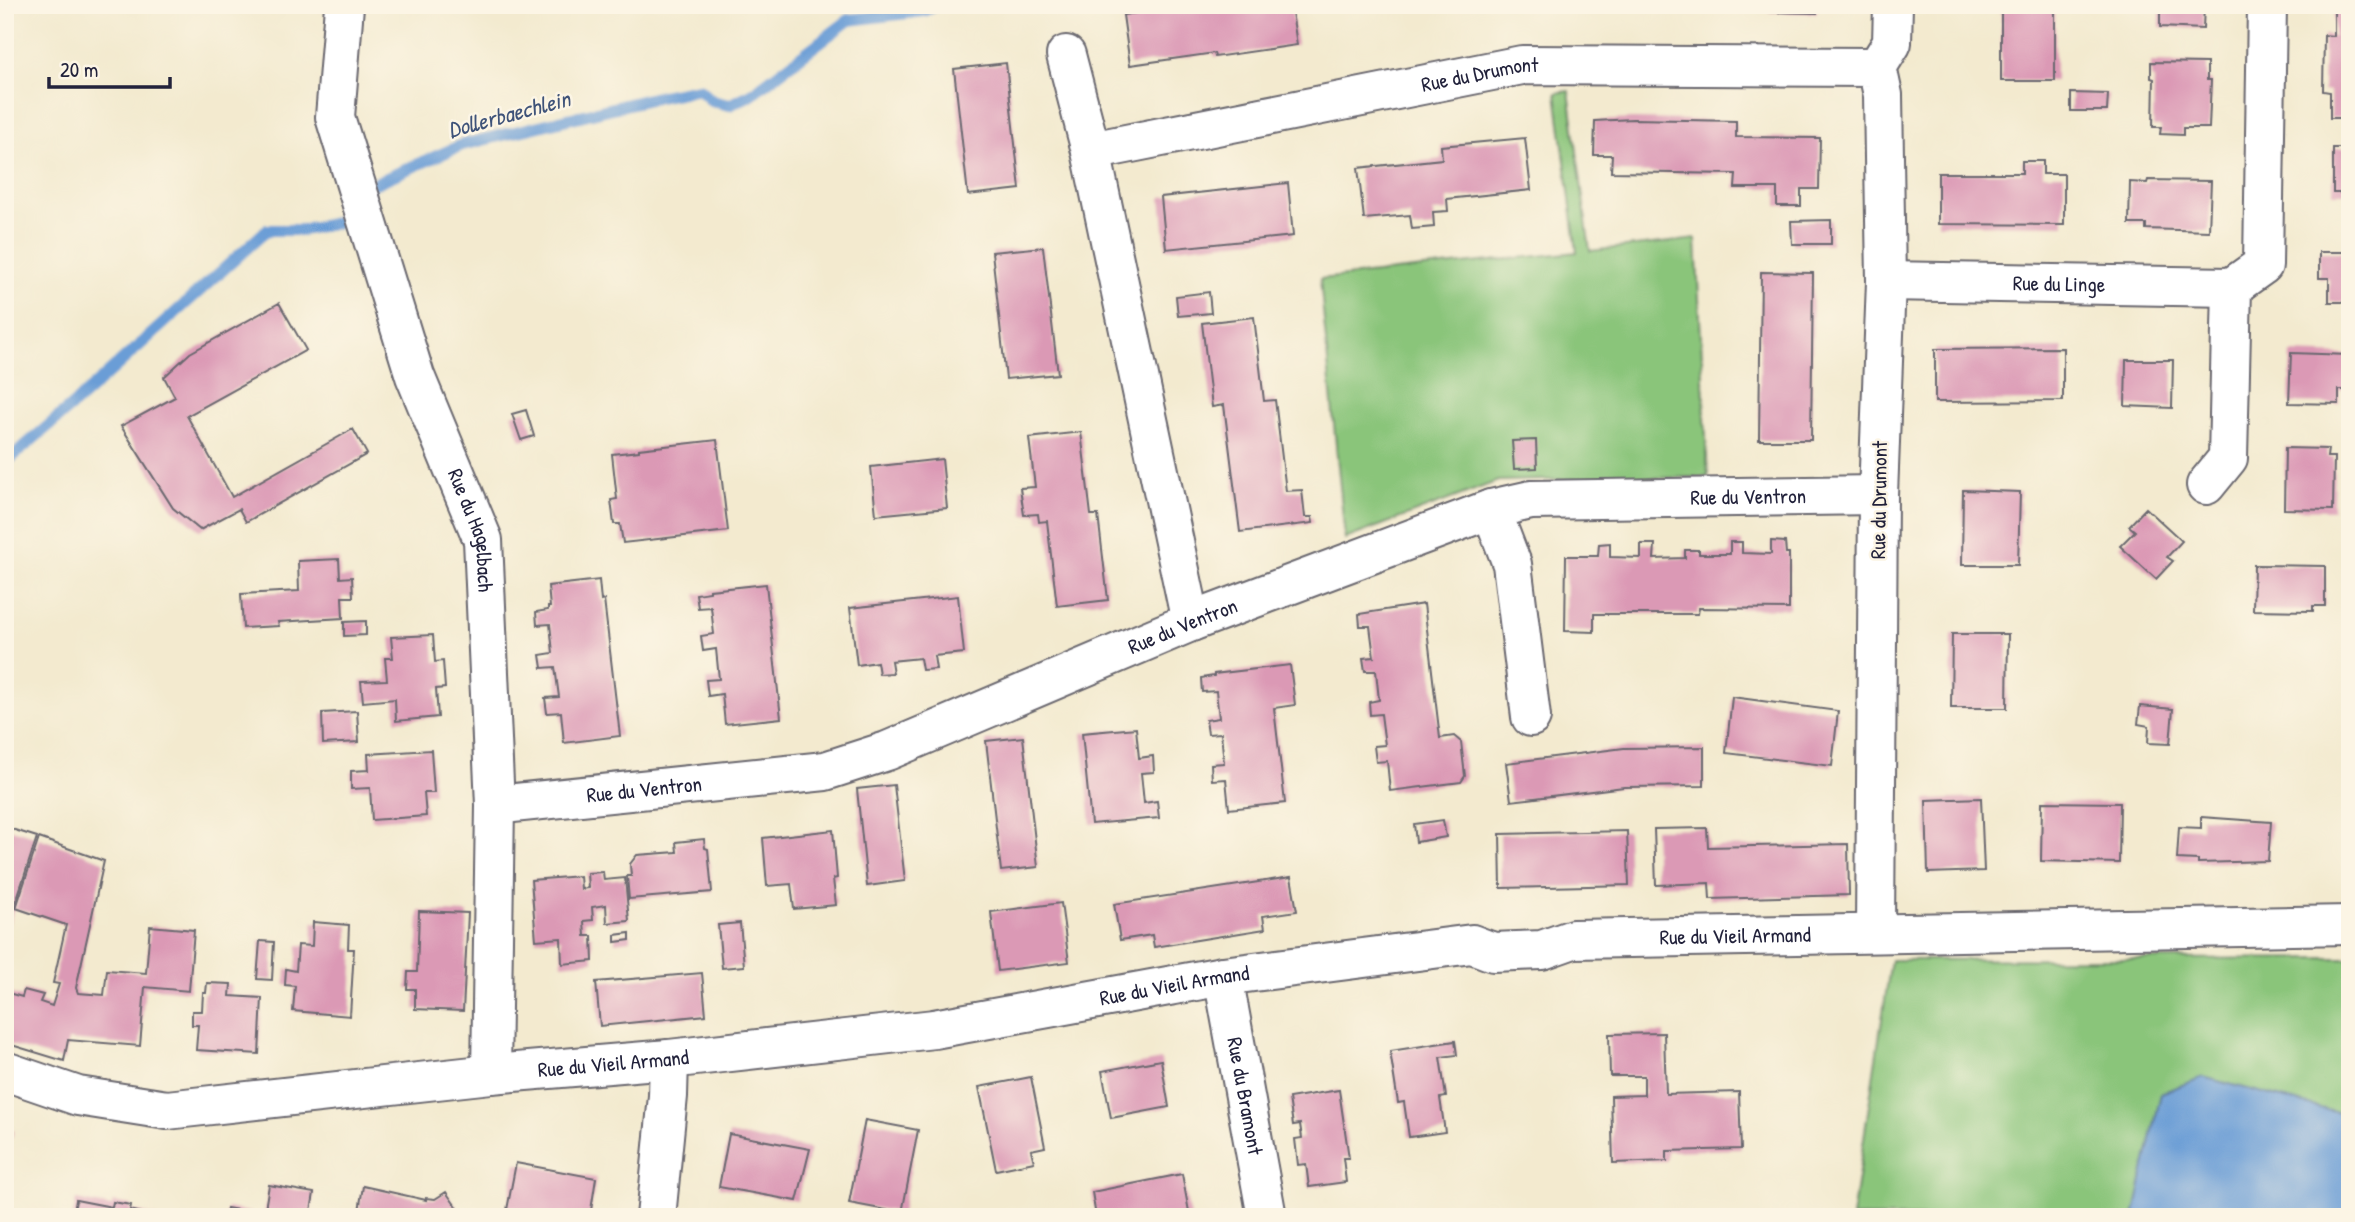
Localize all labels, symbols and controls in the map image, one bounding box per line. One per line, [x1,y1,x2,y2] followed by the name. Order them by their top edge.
[49,46,170,90] scale bar
[1419,50,1539,99] street label: Rue du Drumont
[60,55,98,84] text: 20 m
[444,82,575,145] water label: Dollerbaechlein
[2013,268,2105,299] street label: Rue du Linge
[1863,440,1894,559] street label: Rue du Drumont
[441,464,500,593] street label: Rue du Hagelbach
[1690,481,1806,512] street label: Rue du Ventron
[1124,591,1241,661] street label: Rue du Ventron
[585,769,703,809] street label: Rue du Ventron
[1659,920,1811,951] street label: Rue du Vieil Armand
[1097,958,1251,1012] street label: Rue du Vieil Armand
[1220,1035,1270,1158] street label: Rue du Bramont
[537,1042,690,1084] street label: Rue du Vieil Armand

